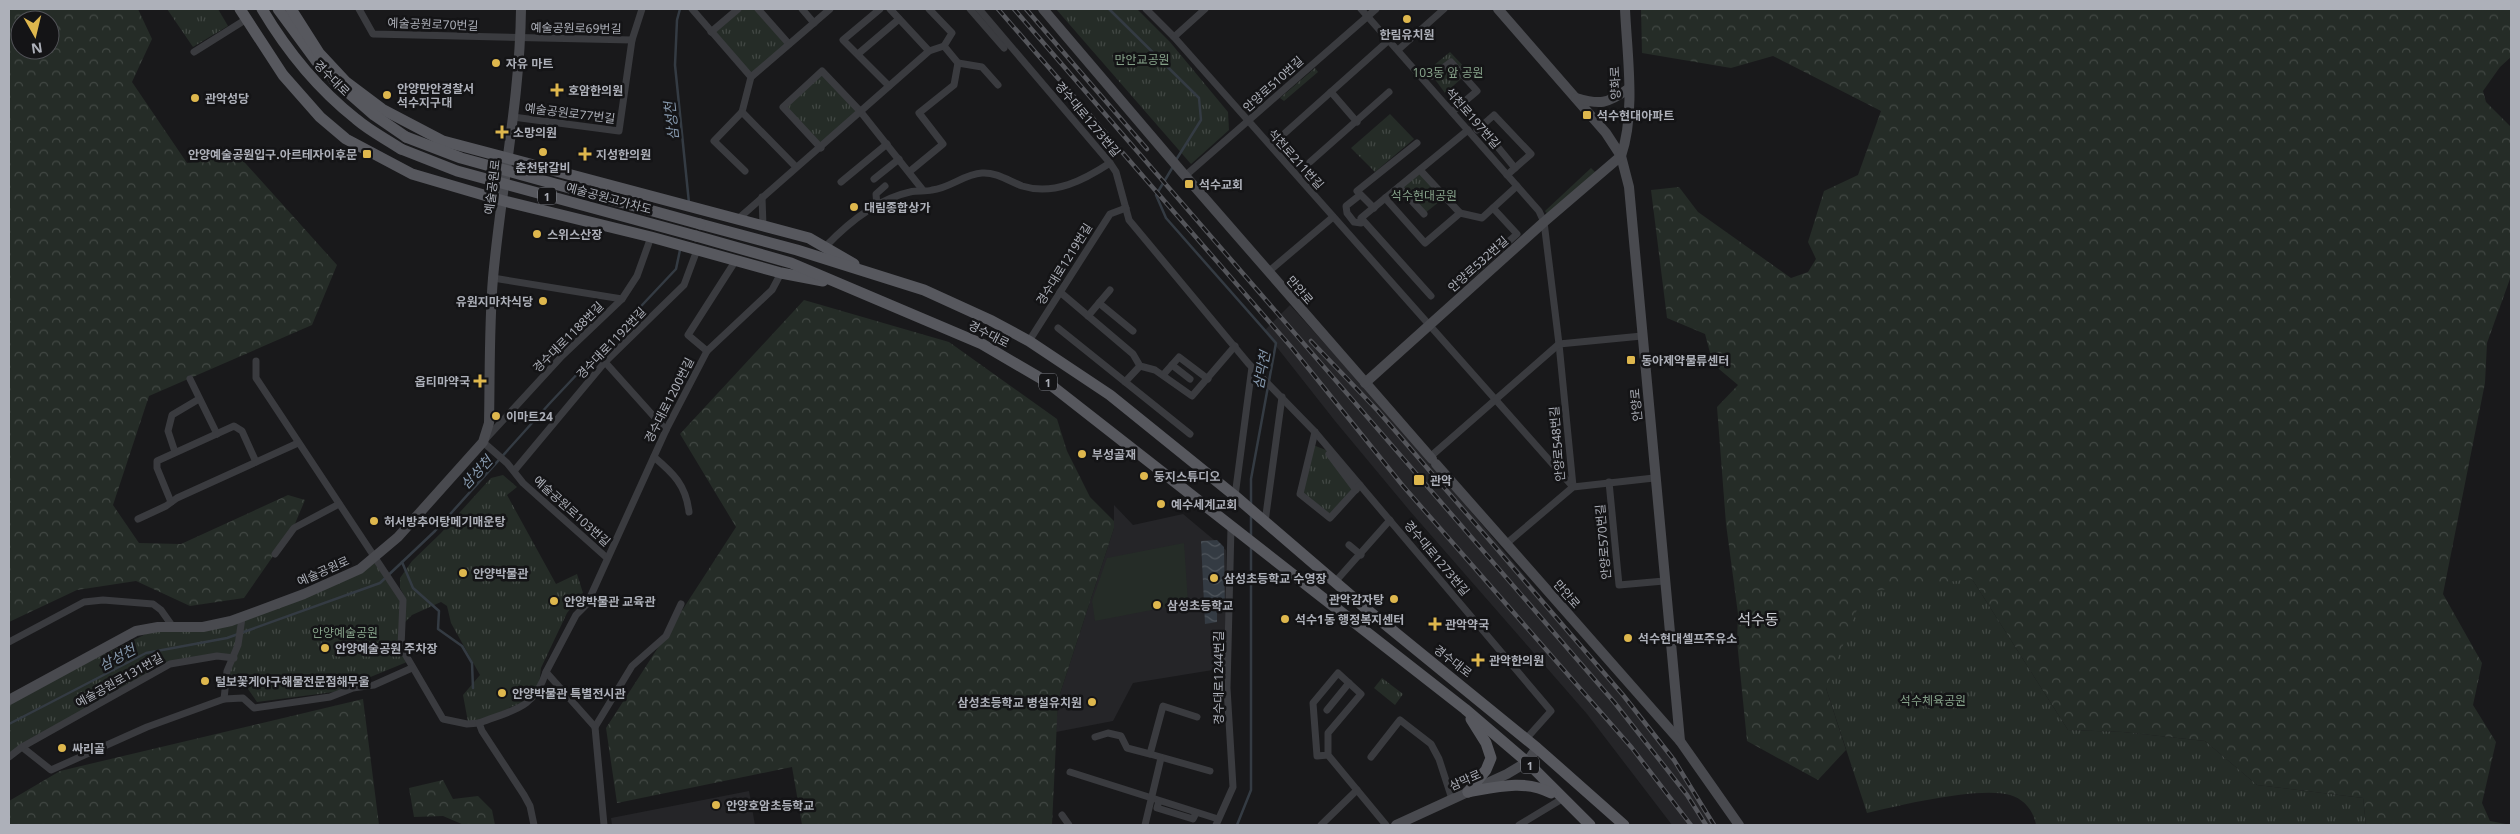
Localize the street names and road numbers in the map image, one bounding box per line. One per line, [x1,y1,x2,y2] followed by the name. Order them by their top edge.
[387,14,479,34] street label: 예술공원로70번길
[530,19,622,37] street label: 예술공원로69번길
[1239,52,1307,116] street label: 안양로510번길
[310,56,354,100] street label: 경수대로
[1606,66,1624,100] street label: 양화로
[1051,78,1125,160] street label: 경수대로1273번길
[1442,84,1504,152] street label: 석천로197번길
[524,99,616,127] street label: 예술공원로77번길
[1264,125,1328,193] street label: 석천로211번길
[480,159,504,215] street label: 예술공원로
[564,178,654,218] street label: 예술공원고가차도
[538,188,556,205] road number: 1
[1032,220,1096,308] street label: 경수대로1219번길
[1444,232,1512,296] street label: 안양로532번길
[1283,272,1317,308] street label: 만안로
[529,298,607,376] street label: 경수대로1188번길
[572,303,650,383] street label: 경수대로1192번길
[965,316,1013,352] street label: 경수대로
[640,354,698,446] street label: 경수대로1200번길
[1039,374,1057,391] road number: 1
[1626,388,1646,422] street label: 안양로
[1545,406,1569,482] street label: 안양로548번길
[530,472,614,550] street label: 예술공원로103번길
[1591,504,1615,580] street label: 안양로570번길
[1400,517,1474,599] street label: 경수대로1273번길
[294,552,352,590] street label: 예술공원로
[1550,576,1584,612] street label: 만안로
[1210,631,1227,725] street label: 경수대로1244번길
[1430,641,1476,681] street label: 경수대로
[72,649,166,711] street label: 예술공원로131번길
[1521,756,1539,774] road number: 1
[1446,765,1484,795] street label: 삼막로

